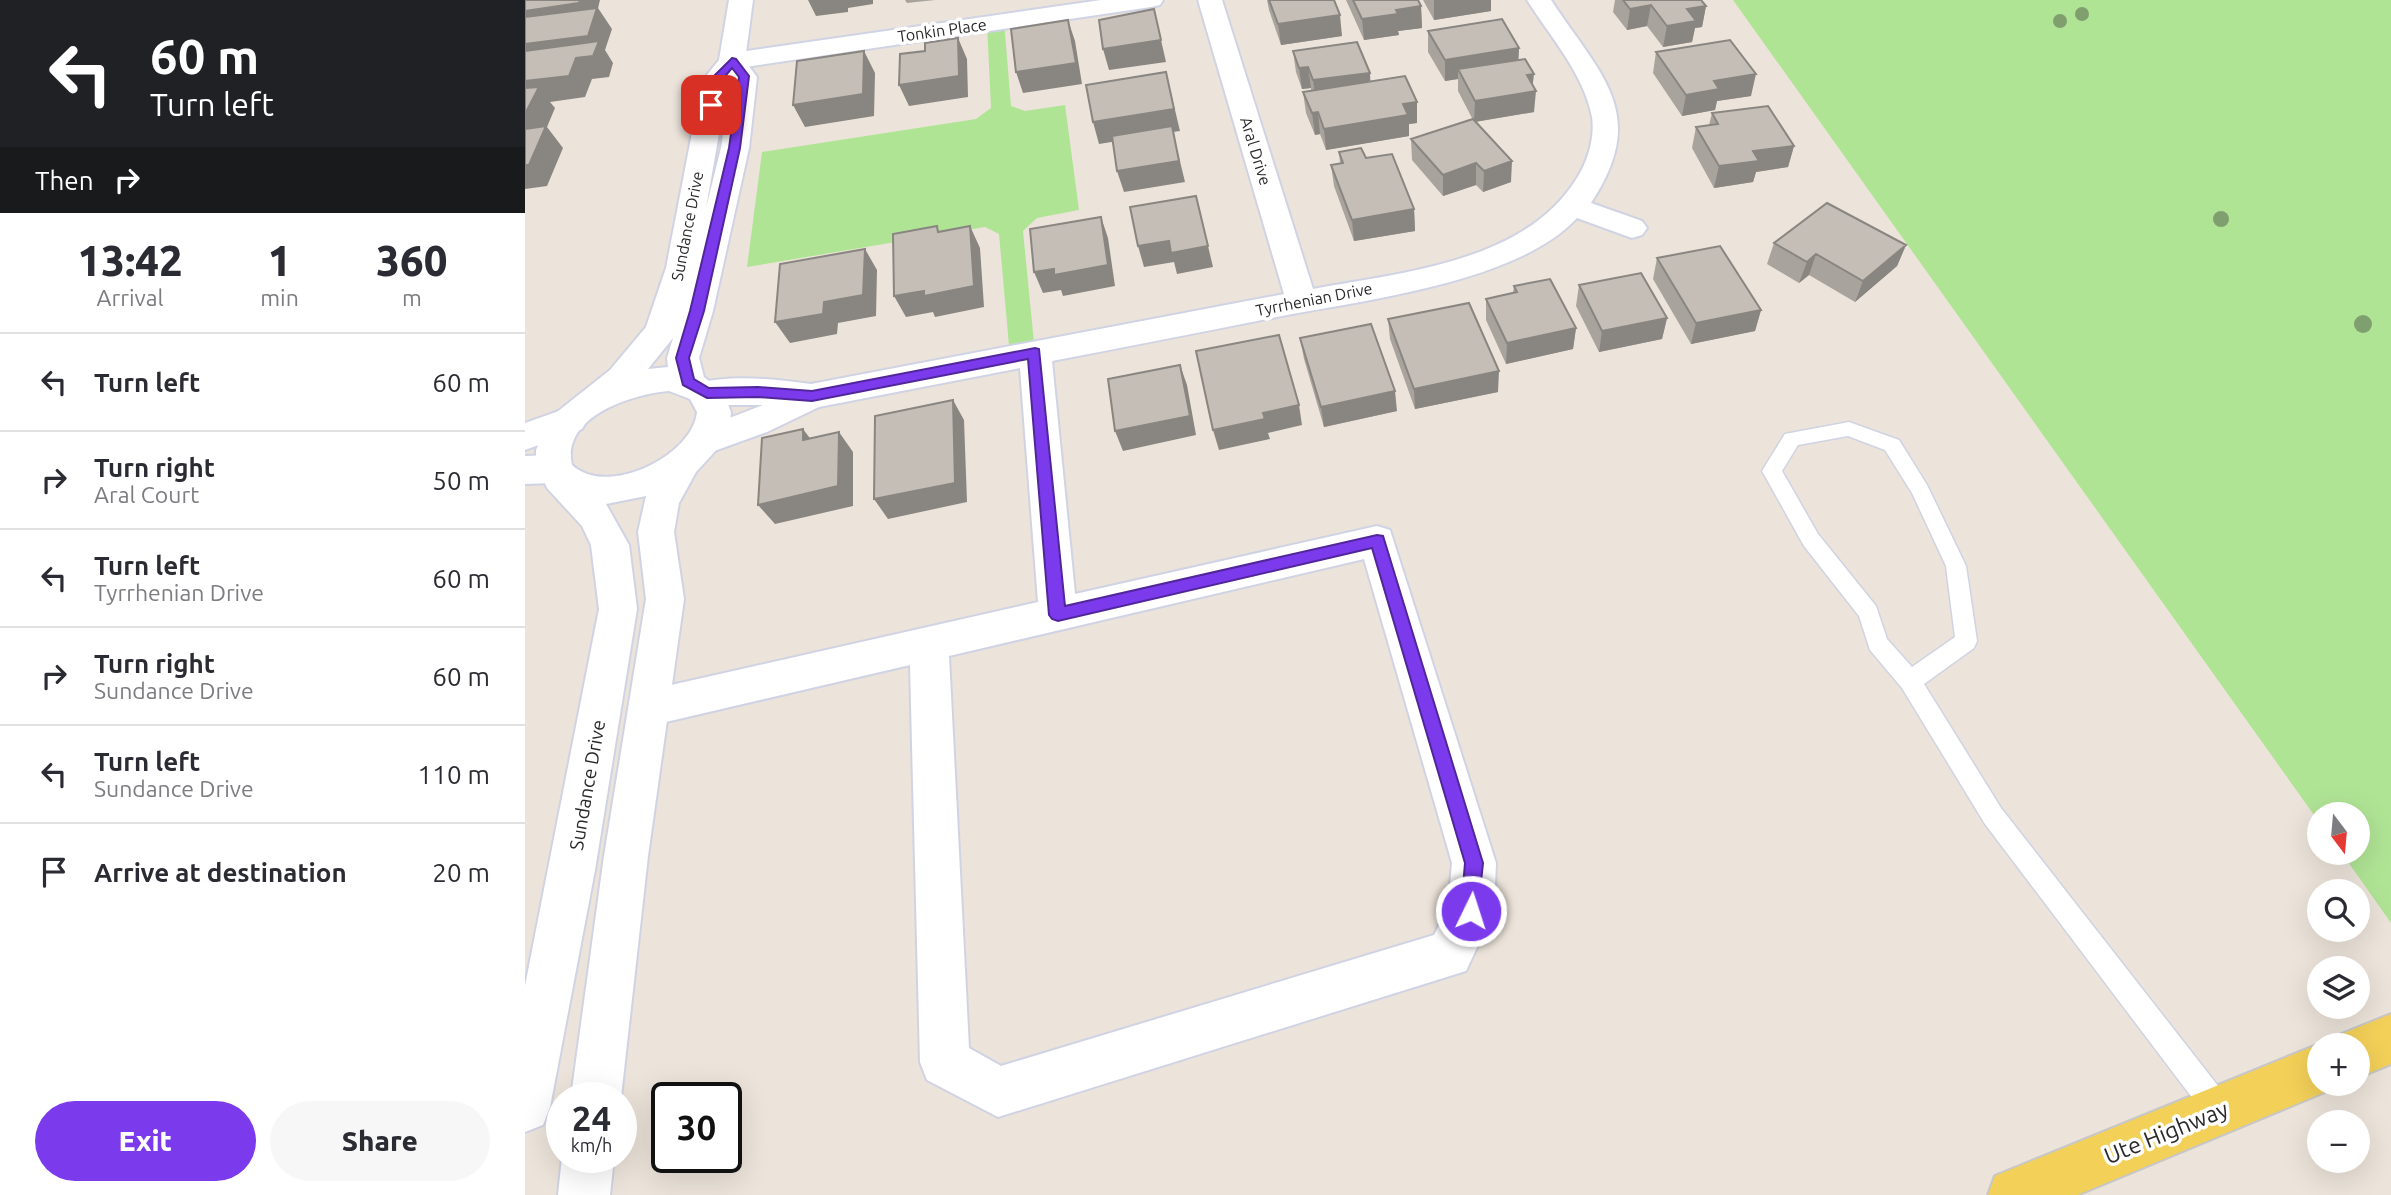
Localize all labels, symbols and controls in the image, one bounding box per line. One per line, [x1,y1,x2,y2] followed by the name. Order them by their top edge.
[896,15,988,45] street label: Tonkin Place
[35,28,126,119] icon: left
[150,28,259,83] text: 60 m
[681,75,741,135] pin
[150,86,274,122] text: Turn left
[692,86,730,124] icon: arrive
[1237,115,1275,187] street label: Aral Drive
[108,161,146,199] icon: right
[35,166,94,195] text: Then
[668,170,706,282] street label: Sundance Drive
[78,237,183,284] text: 13:42
[268,237,291,284] text: 1
[376,237,447,284] text: 360
[1254,279,1374,319] street label: Tyrrhenian Drive
[97,285,164,310] text: Arrival
[260,285,299,310] text: min
[402,285,422,310] text: m
[35,363,73,401] icon: left
[94,368,200,397] text: Turn left
[432,368,490,397] text: 60 m
[94,453,215,482] text: Turn right
[35,461,73,499] icon: right
[432,466,490,495] text: 50 m
[94,482,199,507] text: Aral Court
[94,551,200,580] text: Turn left
[35,559,73,597] icon: left
[432,564,490,593] text: 60 m
[94,580,264,605] text: Tyrrhenian Drive
[94,649,215,678] text: Turn right
[35,657,73,695] icon: right
[432,662,490,691] text: 60 m
[94,678,254,703] text: Sundance Drive
[565,718,609,852] street label: Sundance Drive
[94,747,200,776] text: Turn left
[35,755,73,793] icon: left
[418,760,490,789] text: 110 m
[94,776,254,801] text: Sundance Drive
[2307,802,2369,864] north arrow
[2307,802,2370,1173] map controls
[35,853,73,891] icon: arrive
[94,858,347,887] text: Arrive at destination
[432,858,490,887] text: 20 m
[1434,874,1508,948] position arrow
[2307,879,2370,942] button: search
[2307,956,2370,1019] button: layers
[2307,1033,2370,1096] button: +
[651,1082,742,1173] speed limit sign: 30
[2100,1096,2232,1168] street label: Ute Highway
[572,1098,611,1138] text: 24
[35,1101,256,1181] button: Exit
[270,1101,490,1181] button: Share
[2307,1110,2370,1173] button: −
[571,1135,612,1155] text: km/h

